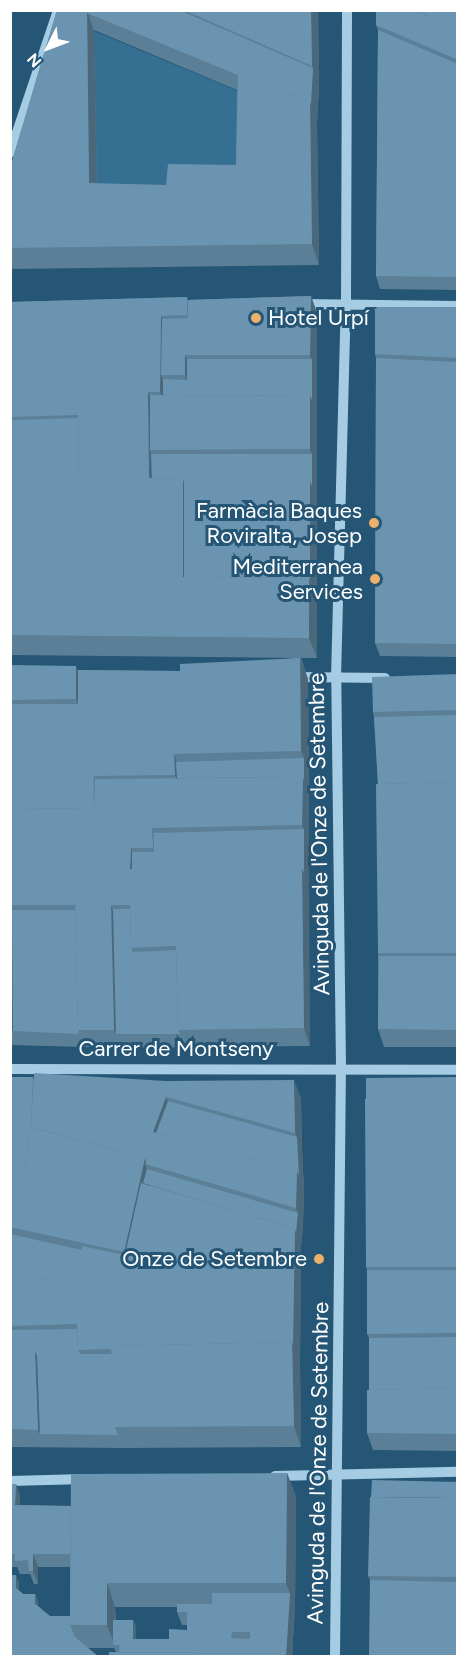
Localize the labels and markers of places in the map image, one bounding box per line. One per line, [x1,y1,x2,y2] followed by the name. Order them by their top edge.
[268,305,369,331] place label: Hotel Urpí
[249,311,263,325] marker: Hotel Urpí
[196,497,362,548] place label: Farmàcia Baques Roviralta, Josep
[367,516,381,530] marker: Farmàcia Baques Roviralta, Josep
[233,553,363,604] place label: Mediterranea Services
[368,572,382,586] marker: Mediterranea Services
[122,1246,307,1272] place label: Onze de Setembre
[312,1252,326,1266] marker: Onze de Setembre

